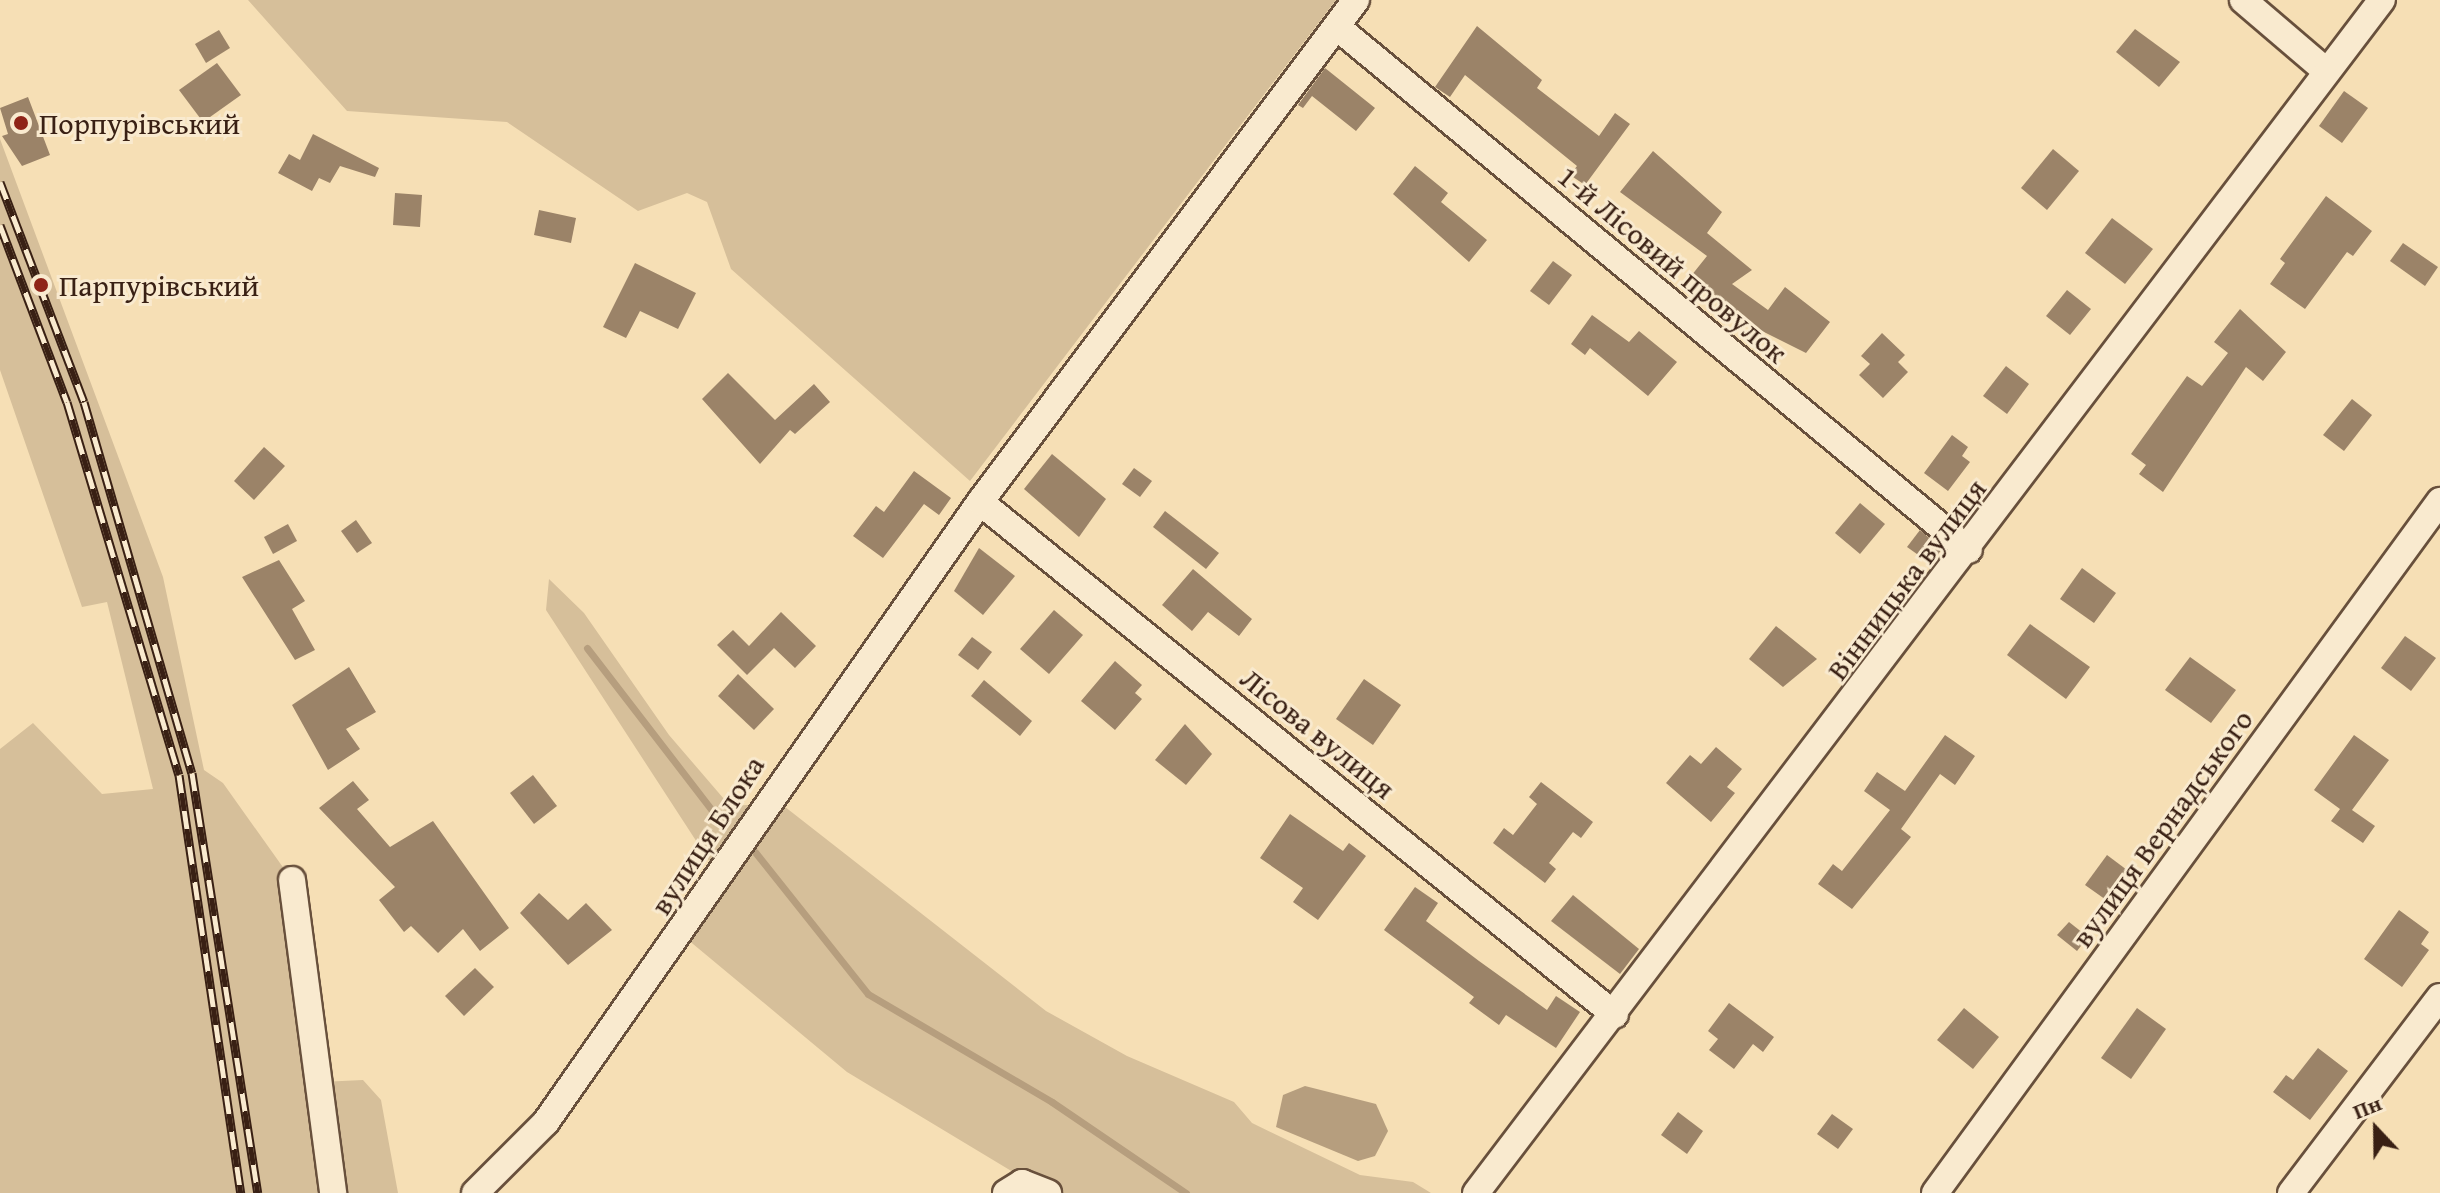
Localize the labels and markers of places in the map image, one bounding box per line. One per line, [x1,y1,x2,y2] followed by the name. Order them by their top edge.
[39,105,240,141] place label: Порпурівський
[10,112,32,134] marker: Порпурівський
[59,267,259,303] place label: Парпурівський
[30,274,52,296] marker: Парпурівський

